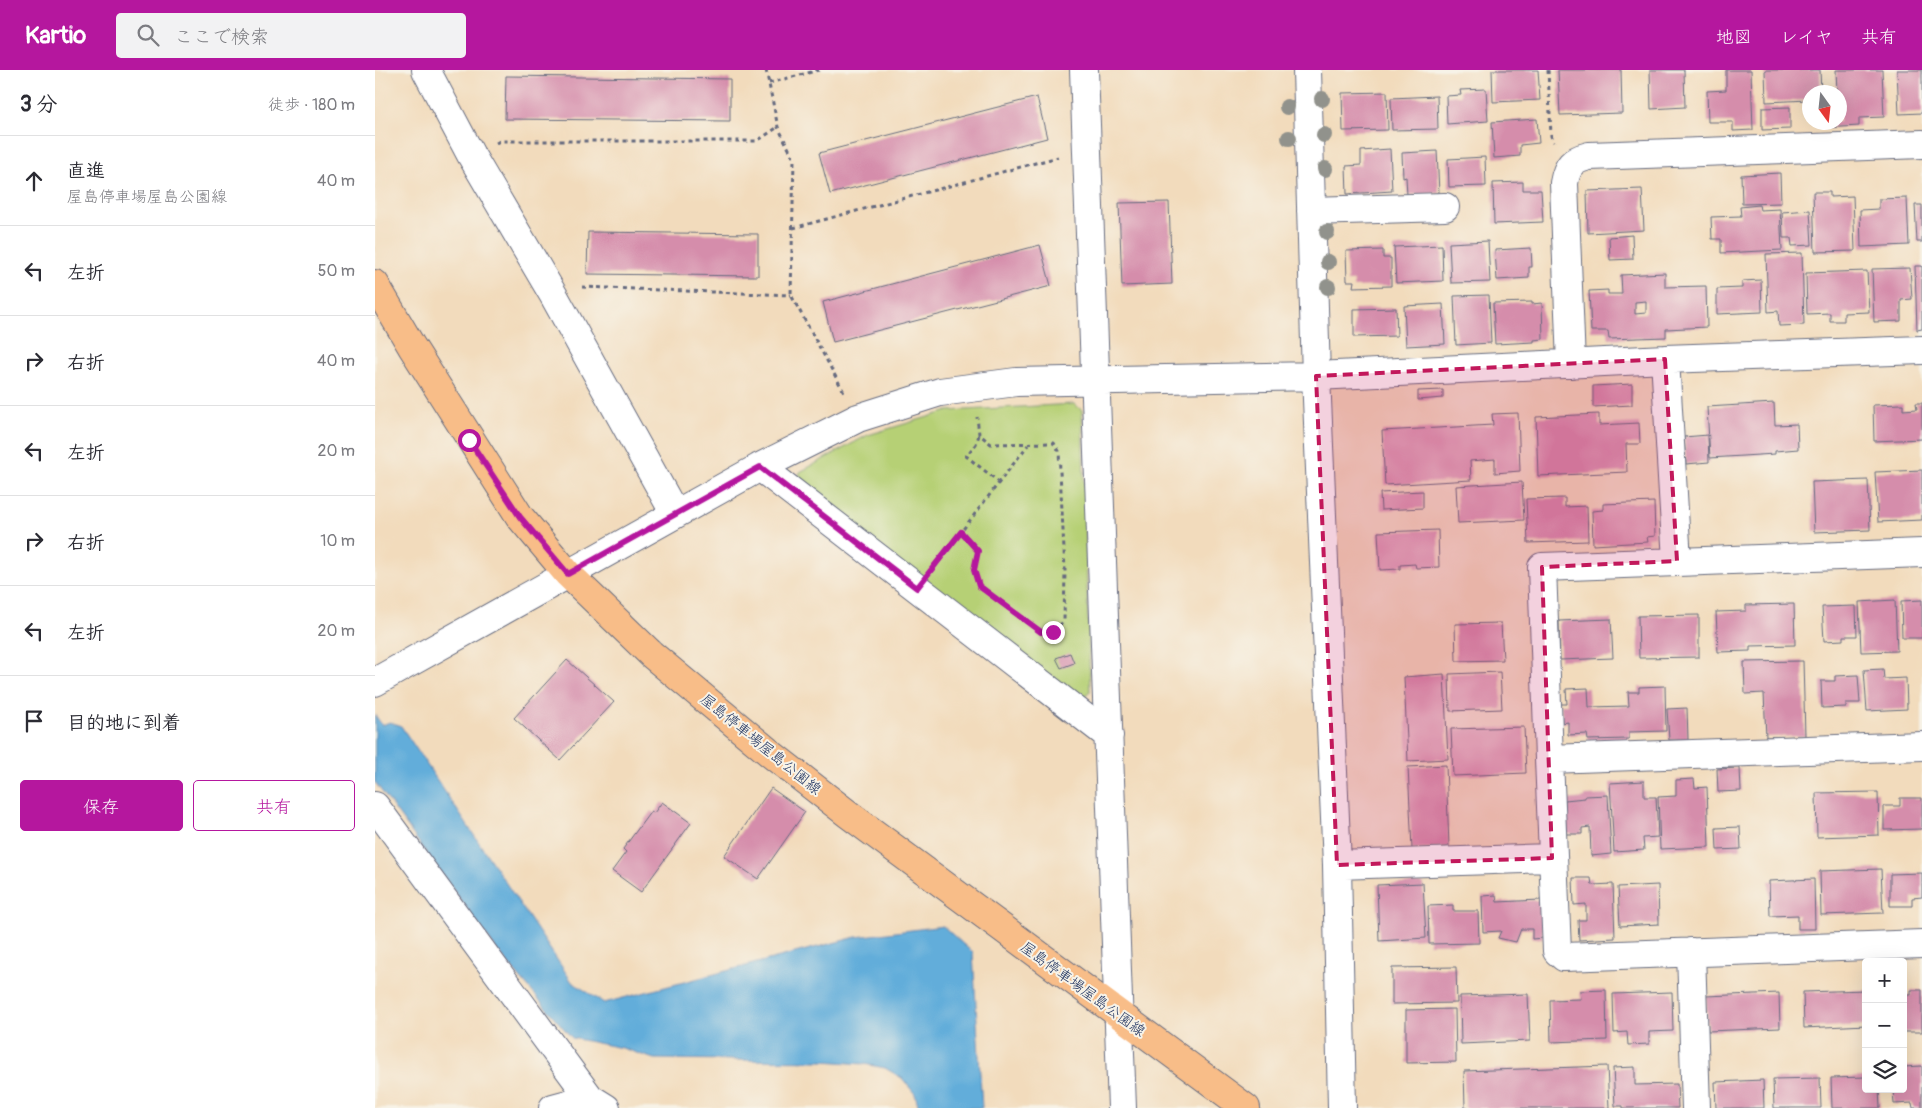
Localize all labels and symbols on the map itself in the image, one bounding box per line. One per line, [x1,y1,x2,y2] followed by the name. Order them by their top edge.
[1802,85,1847,130] north arrow
[458,429,481,452] route start
[1042,621,1065,644] route end
[696,690,825,799] street label: 屋島停車場屋島公園線
[1016,938,1149,1041] street label: 屋島停車場屋島公園線

